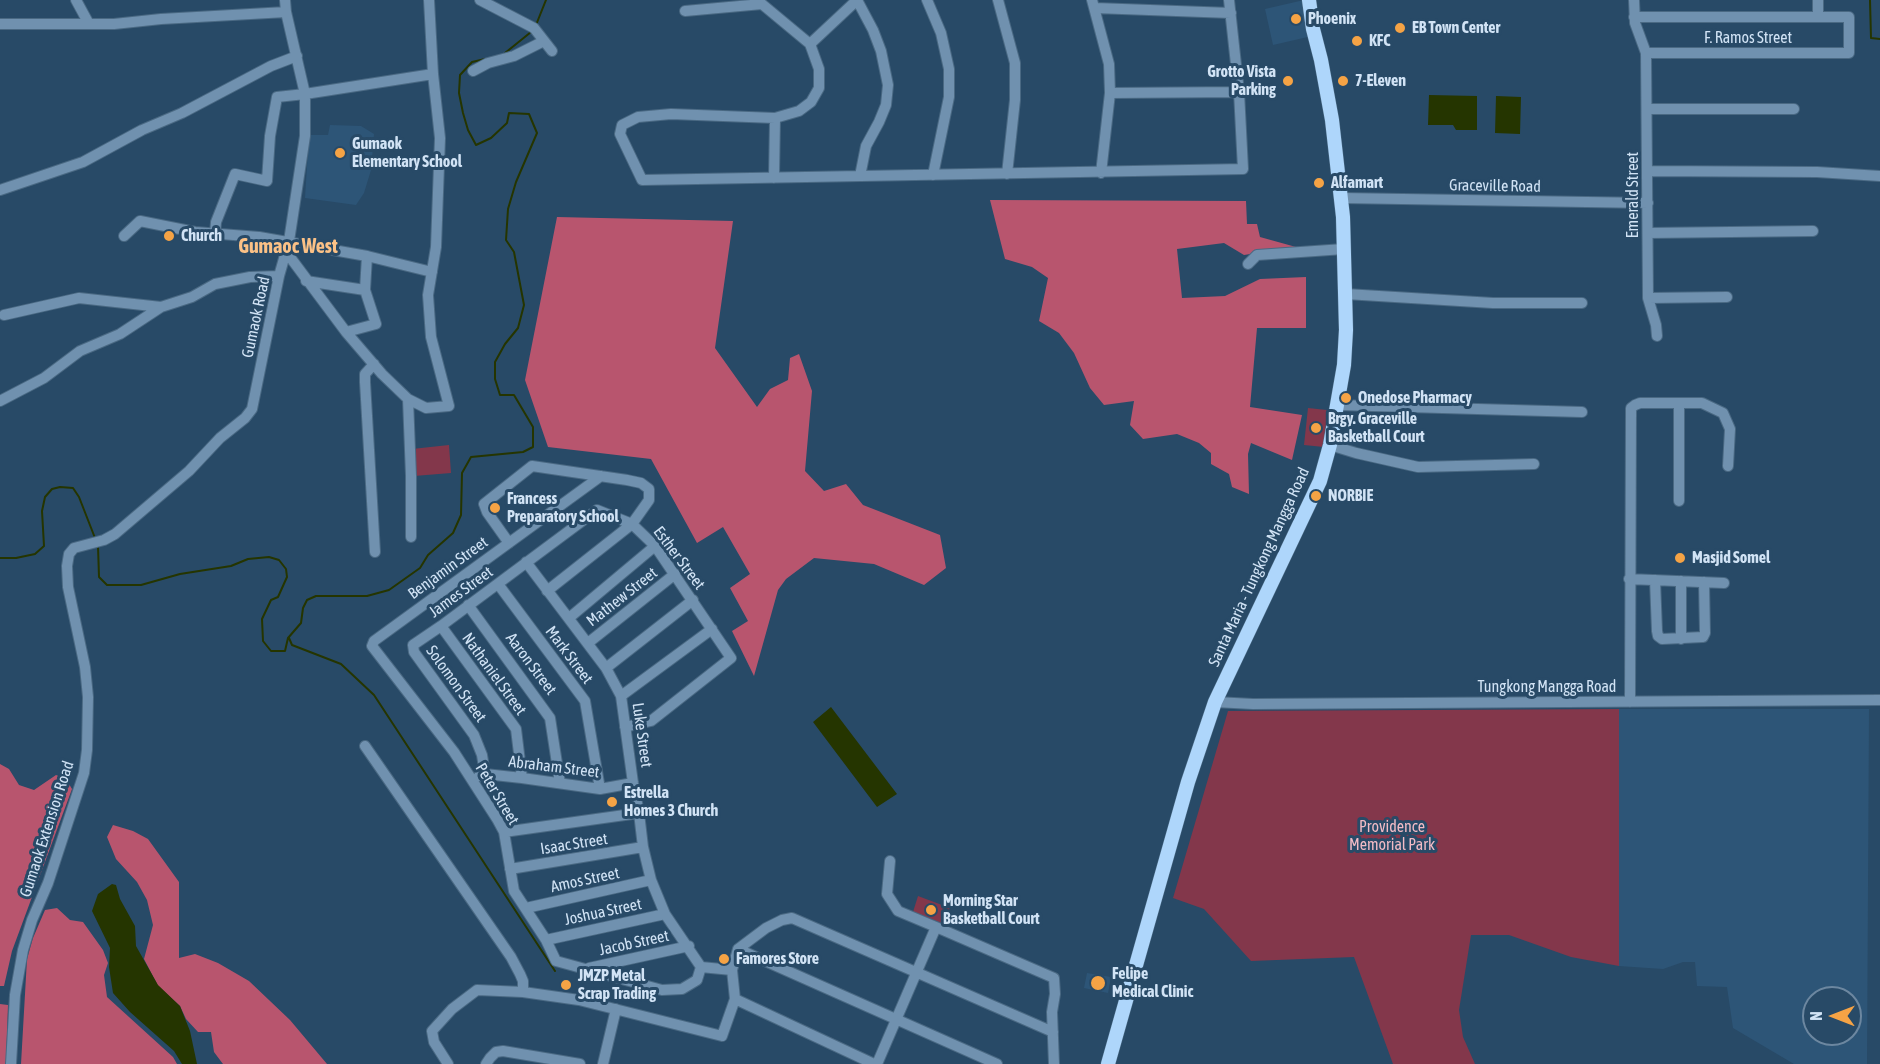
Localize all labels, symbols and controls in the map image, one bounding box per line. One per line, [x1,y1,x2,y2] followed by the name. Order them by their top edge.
[1308,9,1356,29] place label: Phoenix
[1289,12,1303,26] marker: Phoenix
[1412,18,1500,38] place label: EB Town Center
[1393,21,1407,35] marker: EB Town Center
[1704,28,1792,48] street label: F. Ramos Street
[1369,31,1390,51] place label: KFC
[1350,34,1364,48] marker: KFC
[1207,62,1276,100] place label: Grotto Vista Parking
[1355,71,1406,91] place label: 7-Eleven
[1281,74,1295,88] marker: Grotto Vista Parking
[1336,74,1350,88] marker: 7-Eleven
[352,134,462,172] place label: Gumaok Elementary School
[333,146,347,160] marker: Gumaok Elementary School
[1623,152,1643,238] street label: Emerald Street
[1331,173,1383,193] place label: Alfamart
[1312,176,1326,190] marker: Alfamart
[1449,176,1541,196] street label: Graceville Road
[181,226,222,246] place label: Church
[162,229,176,243] marker: Church
[238,235,338,259] district label: Gumaoc West
[238,275,274,359] street label: Gumaok Road
[1358,388,1472,408] place label: Onedose Pharmacy
[1339,391,1353,405] marker: Onedose Pharmacy
[1328,409,1425,447] place label: Brgy. Graceville Basketball Court
[1309,421,1323,435] marker: Brgy. Graceville Basketball Court
[1204,464,1314,670] street label: Santa Maria - Tungkong Mangga Road
[1328,486,1373,506] place label: NORBIE
[507,489,619,527] place label: Francess Preparatory School
[1309,489,1323,503] marker: NORBIE
[488,501,502,515] marker: Francess Preparatory School
[649,523,709,593] street label: Esther Street
[404,533,492,603] street label: Benjamin Street
[1692,548,1770,568] place label: Masjid Somel
[1673,551,1687,565] marker: Masjid Somel
[425,562,497,622] street label: James Street
[583,563,661,631] street label: Mathew Street
[541,622,597,688] street label: Mark Street
[458,629,530,719] street label: Nathaniel Street
[501,629,561,699] street label: Aaron Street
[422,642,490,726] street label: Solomon Street
[1478,677,1616,697] street label: Tungkong Mangga Road
[628,701,656,769] street label: Luke Street
[508,752,600,782] street label: Abraham Street
[16,759,78,899] street label: Gumaok Extension Road
[471,760,523,828] street label: Peter Street
[624,783,718,821] place label: Estrella Homes 3 Church
[605,795,619,809] marker: Estrella Homes 3 Church
[1349,817,1435,855] park label: Providence Memorial Park
[539,829,609,859] street label: Isaac Street
[549,863,621,897] street label: Amos Street
[943,891,1040,929] place label: Morning Star Basketball Court
[563,894,643,930] street label: Joshua Street
[924,903,938,917] marker: Morning Star Basketball Court
[597,926,671,960] street label: Jacob Street
[736,949,819,969] place label: Famores Store
[717,952,731,966] marker: Famores Store
[1112,964,1193,1002] place label: Felipe Medical Clinic
[578,966,656,1004] place label: JMZP Metal Scrap Trading
[1089,974,1107,992] marker: Felipe Medical Clinic
[559,978,573,992] marker: JMZP Metal Scrap Trading
[1802,986,1862,1046] north arrow
[1807,1011,1825,1021] text: N

